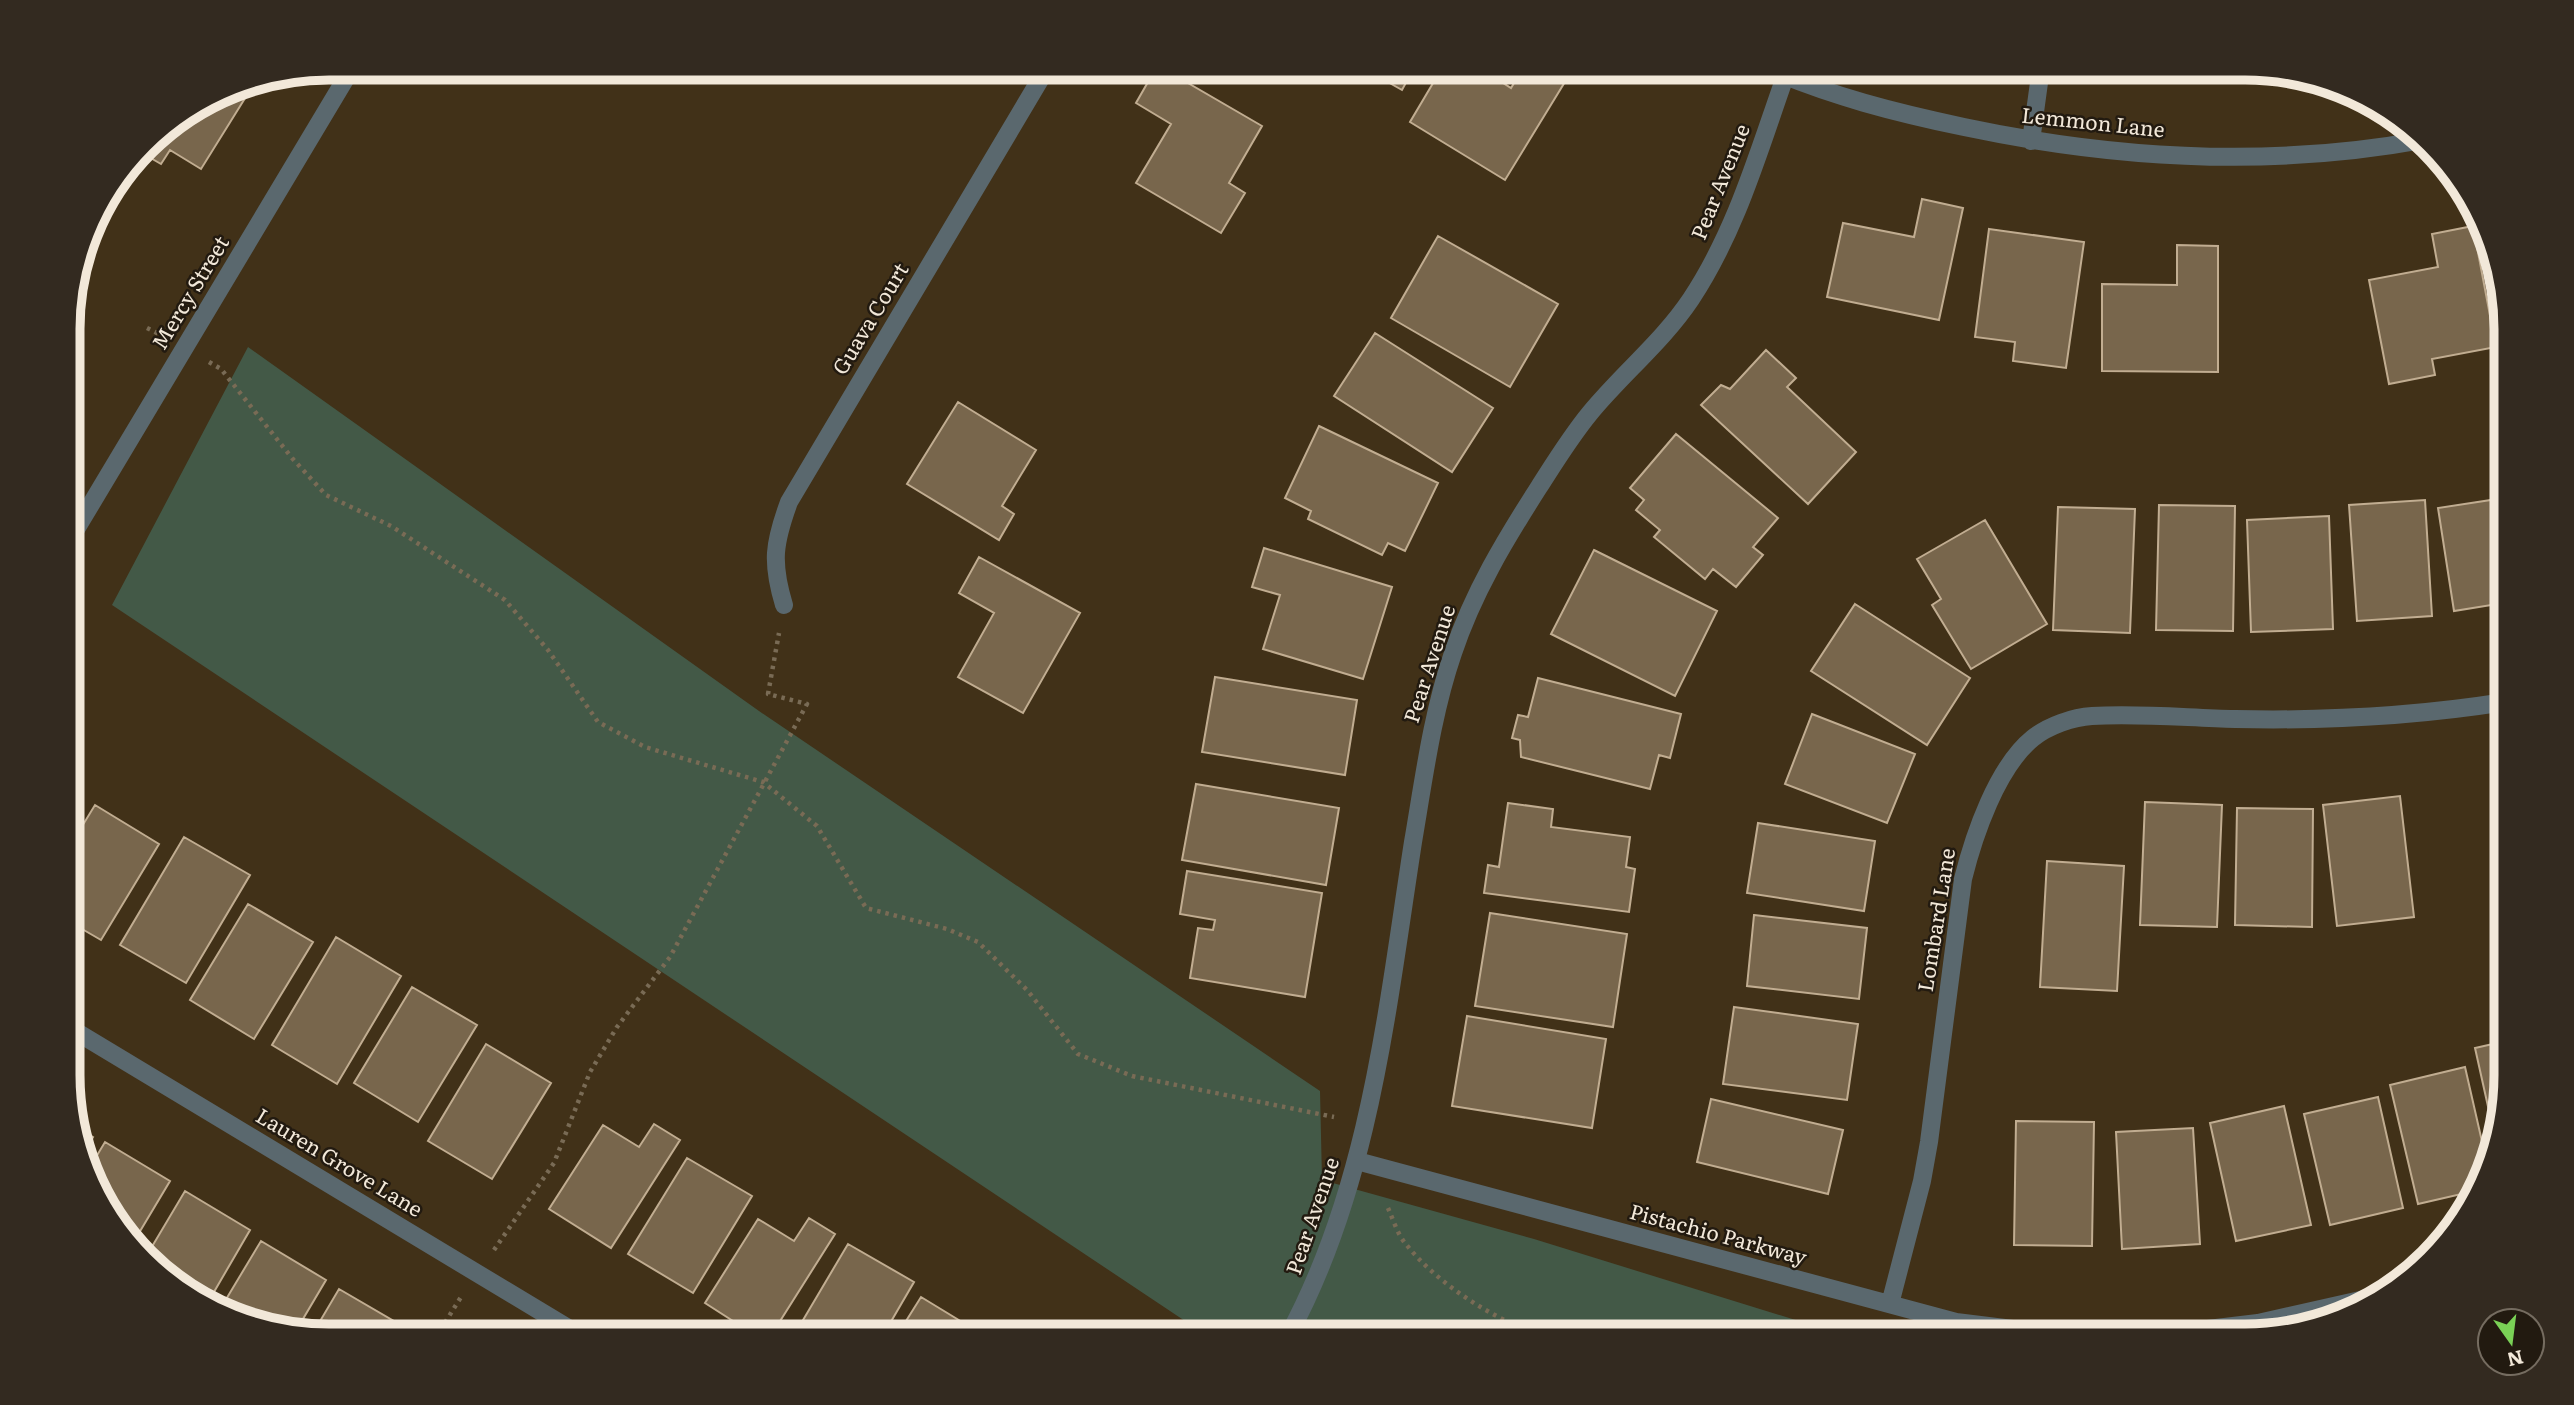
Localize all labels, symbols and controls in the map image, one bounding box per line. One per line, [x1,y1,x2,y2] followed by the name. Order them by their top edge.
[2020,98,2166,143] street label: Lemmon Lane
[1681,118,1756,244] street label: Pear Avenue
[143,228,235,355] street label: Mercy Street
[823,255,915,380] street label: Guava Court
[1394,600,1461,726] street label: Pear Avenue
[1908,845,1961,994] street label: Lombard Lane
[251,1099,430,1223] street label: Lauren Grove Lane
[1276,1152,1345,1278] street label: Pear Avenue
[1627,1194,1811,1271] street label: Pistachio Parkway
[2476,1307,2546,1377] north arrow
[2504,1344,2526,1375] text: N

